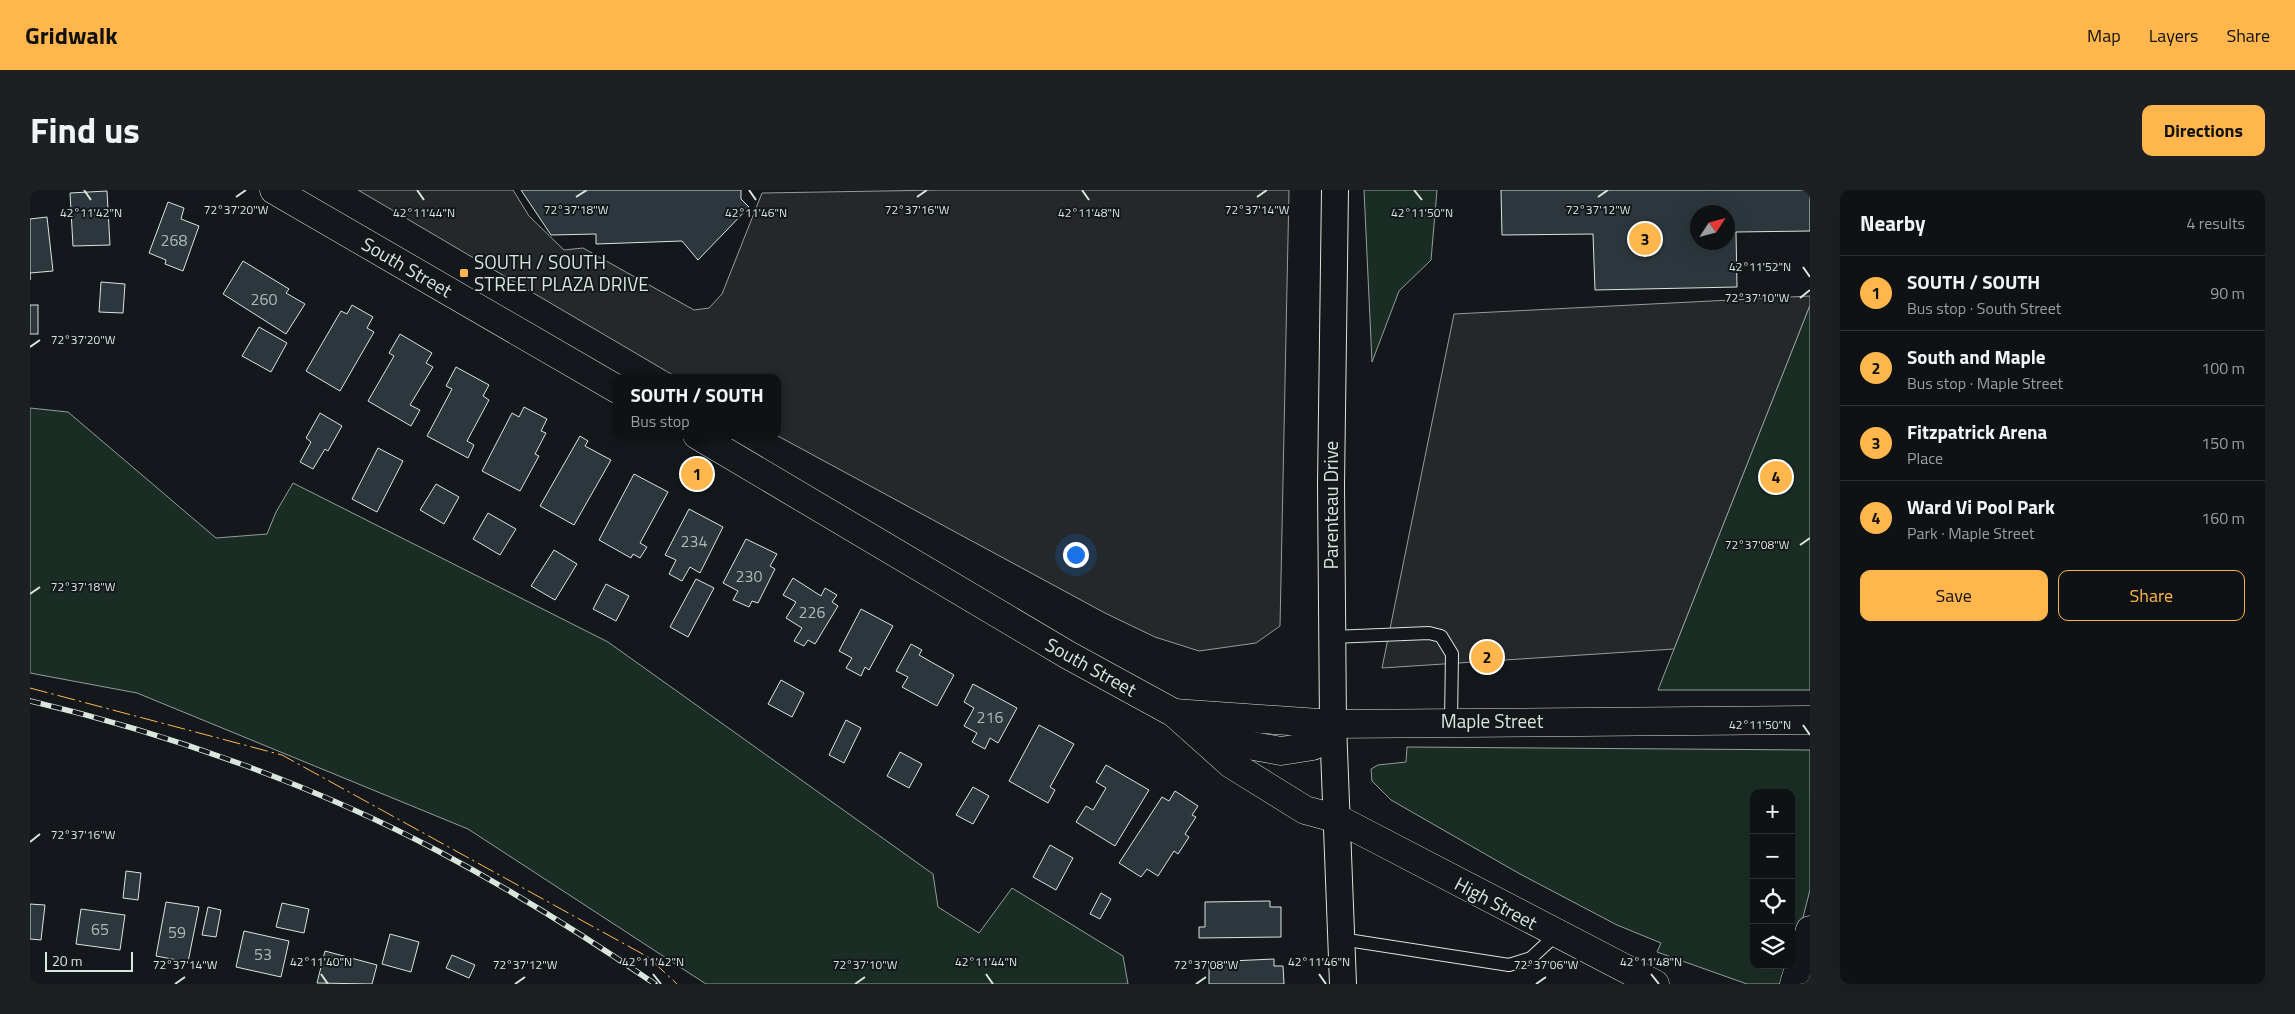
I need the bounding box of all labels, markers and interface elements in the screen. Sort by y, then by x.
text: Gridwalk [25,17,118,53]
text: Map [2087,22,2121,49]
text: Layers [2149,22,2198,49]
text: Share [2226,22,2270,49]
text: Find us [30,103,140,157]
button: Directions [2142,105,2265,156]
text: 72°37'20"W [204,200,269,219]
text: 72°37'18"W [544,200,609,219]
text: 72°37'16"W [885,200,950,219]
text: 72°37'14"W [1225,200,1290,219]
text: 72°37'12"W [1566,200,1631,219]
text: 42°11'42"N [60,203,122,222]
text: 42°11'44"N [393,203,455,222]
text: 42°11'46"N [725,203,787,222]
text: 42°11'48"N [1058,203,1120,222]
text: 42°11'50"N [1391,203,1453,222]
north arrow [1690,205,1735,250]
text: Nearby [1860,207,1925,239]
text: 4 results [2186,211,2245,235]
pin: 3 [1629,220,1661,258]
house number: 268 [161,228,187,252]
street label: South Street [356,229,458,304]
place label: SOUTH / SOUTH STREET PLAZA DRIVE [474,247,649,298]
text: 42°11'52"N [1729,257,1791,276]
marker: SOUTH / SOUTH STREET PLAZA DRIVE [458,267,470,279]
text: SOUTH / SOUTH [1907,267,2040,296]
text: 1 [1872,281,1880,305]
text: 90 m [2210,281,2245,305]
house number: 260 [251,287,277,311]
text: 72°37'10"W [1725,288,1790,307]
text: Bus stop · South Street [1907,296,2061,320]
text: 72°37'20"W [51,330,116,349]
text: South and Maple [1907,342,2046,371]
text: 2 [1872,356,1880,380]
text: 100 m [2201,356,2245,380]
text: Bus stop · Maple Street [1907,371,2063,395]
popup [613,374,781,439]
text: SOUTH / SOUTH [630,380,764,409]
text: Bus stop [630,409,690,433]
text: Fitzpatrick Arena [1907,417,2047,446]
text: 3 [1872,431,1880,455]
text: 150 m [2201,431,2245,455]
street label: Parenteau Drive [1316,441,1345,569]
text: Place [1907,446,1943,470]
pin: 1 [681,455,713,493]
pin: 4 [1760,458,1792,496]
text: Ward Vi Pool Park [1907,492,2055,521]
text: 4 [1872,506,1880,530]
text: 160 m [2201,506,2245,530]
text: Park · Maple Street [1907,521,2035,545]
house number: 234 [681,529,707,553]
text: 72°37'08"W [1725,535,1790,554]
your location [1063,542,1089,568]
house number: 230 [736,564,762,588]
button: Save [1860,570,2048,621]
button: Share [2058,570,2245,621]
text: 72°37'18"W [51,577,116,596]
house number: 226 [799,600,825,624]
street label: South Street [1040,630,1142,704]
pin: 2 [1471,638,1503,676]
house number: 216 [977,705,1003,729]
street label: Maple Street [1441,706,1544,735]
text: 42°11'50"N [1729,715,1791,734]
map controls [1750,789,1795,969]
button: + [1750,789,1795,834]
text: 72°37'16"W [51,825,116,844]
button: − [1750,834,1795,879]
street label: High Street [1450,869,1543,937]
button: locate [1750,879,1795,924]
house number: 65 [91,917,109,941]
house number: 59 [168,920,186,944]
button: layers [1750,924,1795,969]
house number: 53 [254,942,272,966]
scale bar [45,949,132,972]
text: 20 m [52,950,82,971]
text: 42°11'40"N [290,952,352,971]
text: 42°11'42"N [622,952,684,971]
text: 42°11'44"N [955,952,1017,971]
text: 42°11'46"N [1288,952,1350,971]
text: 42°11'48"N [1620,952,1682,971]
text: 72°37'14"W [153,955,218,974]
text: 72°37'12"W [493,955,558,974]
text: 72°37'10"W [833,955,898,974]
text: 72°37'08"W [1174,955,1239,974]
text: 72°37'06"W [1514,955,1579,974]

